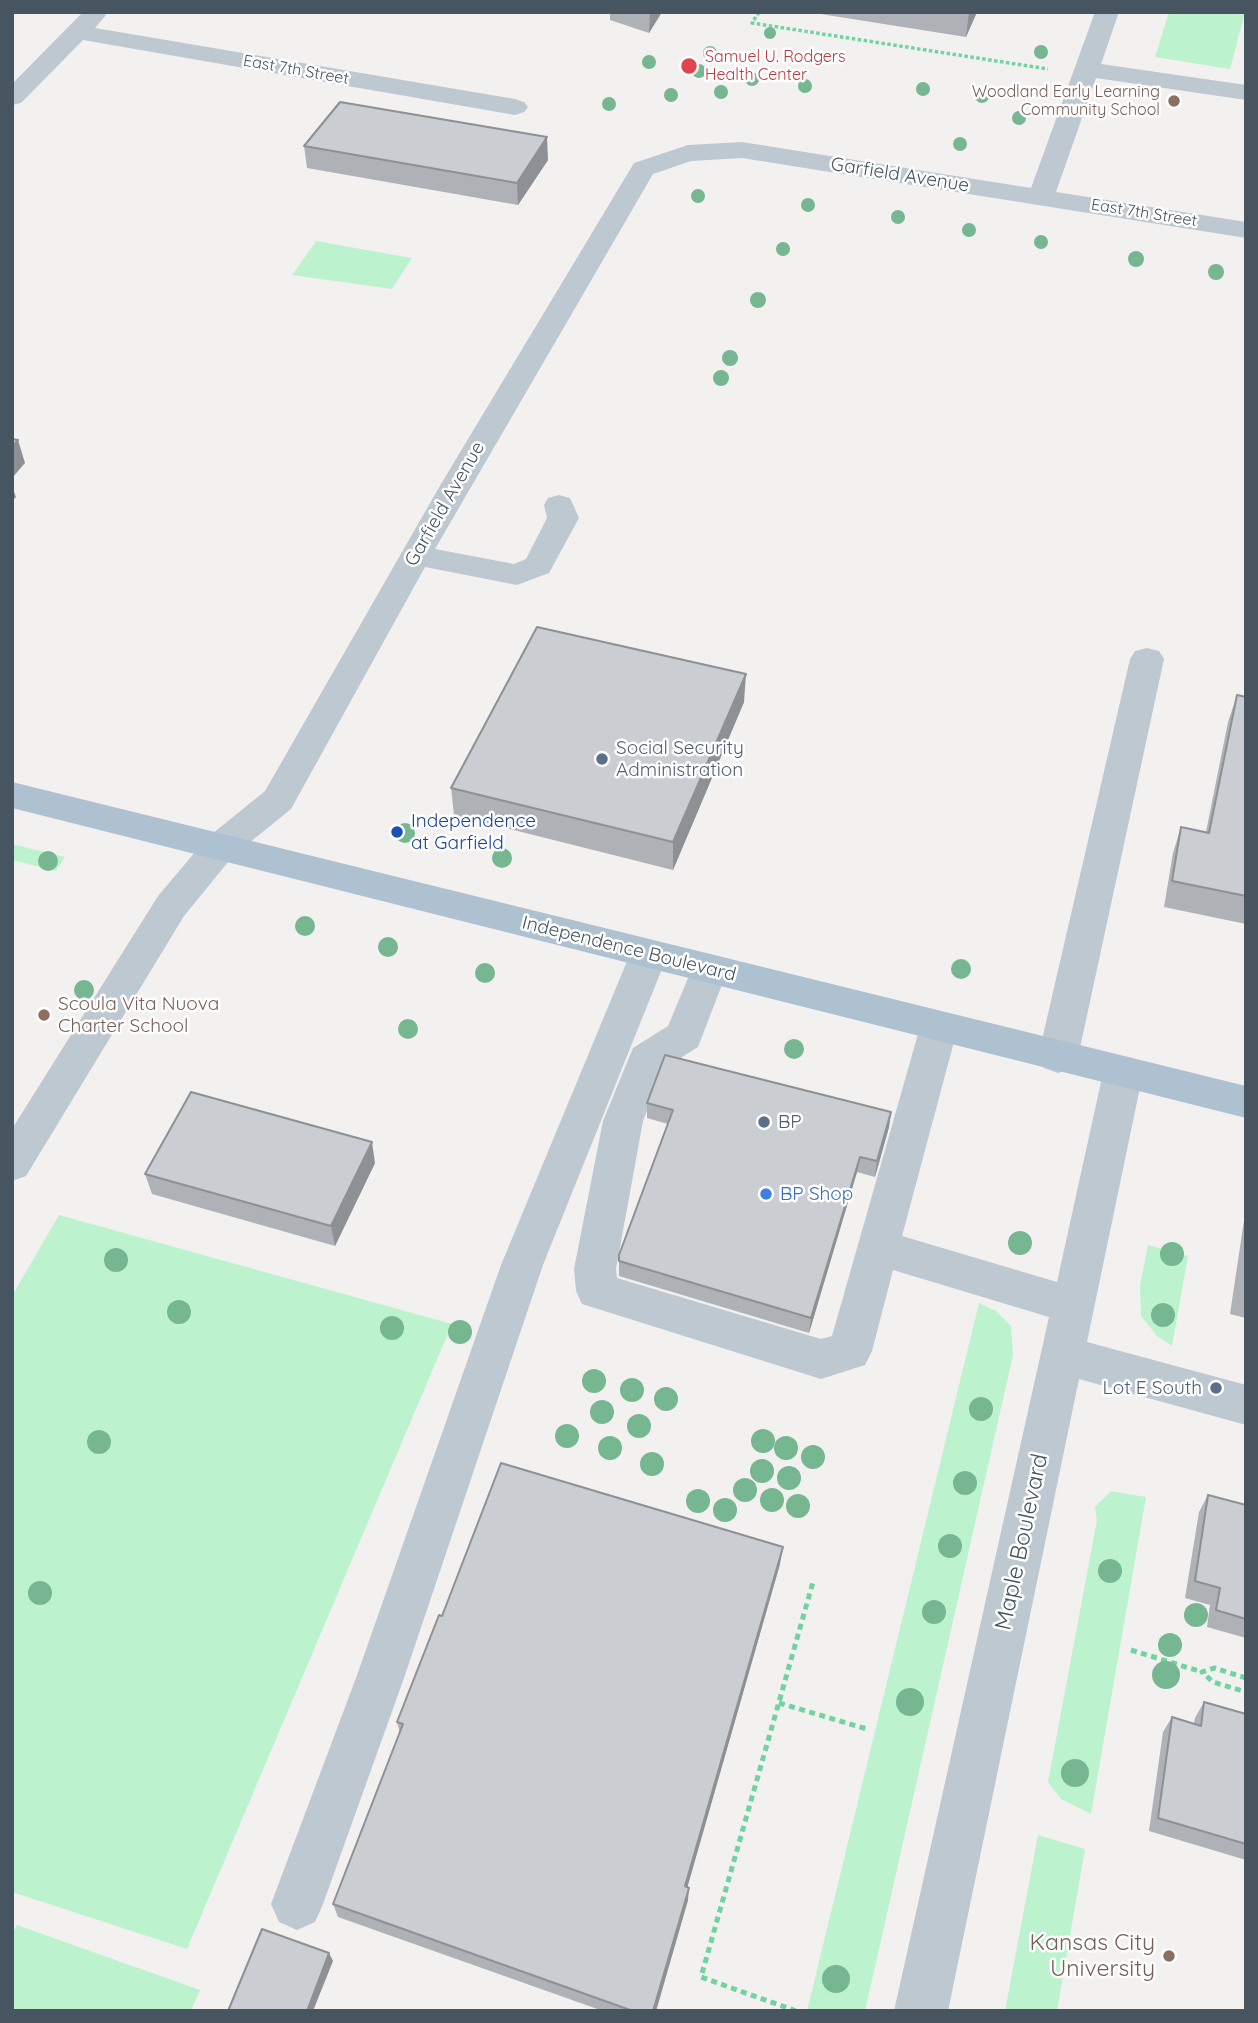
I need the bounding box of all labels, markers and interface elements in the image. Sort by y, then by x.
place label: Samuel U. Rodgers Health Center [705,47,846,85]
street label: East 7th Street [242,51,350,89]
marker: Samuel U. Rodgers Health Center [679,56,699,76]
place label: Woodland Early Learning Community School [972,82,1160,120]
marker: Woodland Early Learning Community School [1166,93,1182,109]
street label: Garfield Avenue [829,153,971,197]
street label: East 7th Street [1090,195,1198,231]
street label: Garfield Avenue [400,438,490,570]
place label: Social Security Administration [616,737,744,781]
marker: Social Security Administration [594,751,610,767]
place label: Independence at Garfield [411,810,536,854]
marker: Independence at Garfield [389,824,405,840]
street label: Independence Boulevard [520,911,738,987]
place label: Scoula Vita Nuova Charter School [58,993,219,1037]
marker: Scoula Vita Nuova Charter School [36,1007,52,1023]
place label: BP [778,1111,802,1133]
marker: BP [756,1114,772,1130]
place label: BP Shop [780,1183,853,1205]
marker: BP Shop [758,1186,774,1202]
place label: Lot E South [1103,1377,1202,1399]
marker: Lot E South [1208,1380,1224,1396]
street label: Maple Boulevard [990,1451,1054,1633]
place label: Kansas City University [1029,1929,1155,1983]
marker: Kansas City University [1161,1948,1177,1964]

